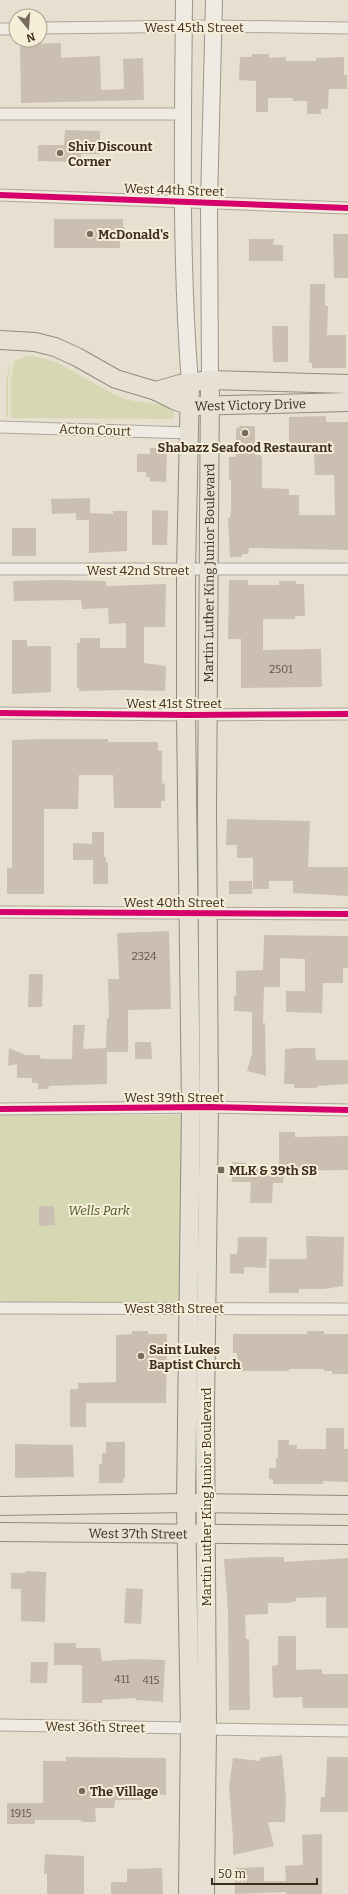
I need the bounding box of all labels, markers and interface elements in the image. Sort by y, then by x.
north arrow [8,8,48,48]
street label: West 45th Street [144,20,244,35]
text: N [24,30,37,45]
place label: Shiv Discount Corner [68,139,153,169]
marker: Shiv Discount Corner [55,148,65,158]
street label: West 44th Street [124,181,225,199]
place label: McDonald's [98,227,169,242]
marker: McDonald's [85,229,95,239]
street label: West Victory Drive [195,396,306,413]
street label: Acton Court [59,421,132,439]
marker: Shabazz Seafood Restaurant [240,428,250,438]
place label: Shabazz Seafood Restaurant [158,440,332,455]
street label: Martin Luther King Junior Boulevard [200,463,217,683]
street label: West 42nd Street [87,563,190,578]
house number: 2501 [269,663,293,676]
street label: West 41st Street [126,696,222,711]
street label: West 40th Street [124,895,225,910]
house number: 2324 [132,950,157,963]
street label: West 39th Street [124,1090,224,1105]
place label: MLK & 39th SB [229,1163,317,1178]
marker: MLK & 39th SB [216,1165,226,1175]
park label: Wells Park [68,1203,131,1218]
street label: West 38th Street [124,1301,224,1316]
place label: Saint Lukes Baptist Church [149,1342,242,1372]
marker: Saint Lukes Baptist Church [136,1351,146,1361]
street label: Martin Luther King Junior Boulevard [199,1387,214,1607]
street label: West 37th Street [88,1525,188,1541]
house number: 411 [114,1673,130,1686]
house number: 415 [143,1674,160,1687]
street label: West 36th Street [45,1719,145,1735]
place label: The Village [90,1784,158,1799]
marker: The Village [77,1786,87,1796]
house number: 1915 [10,1807,32,1820]
scale bar [212,1860,317,1886]
text: 50 m [218,1867,247,1881]

